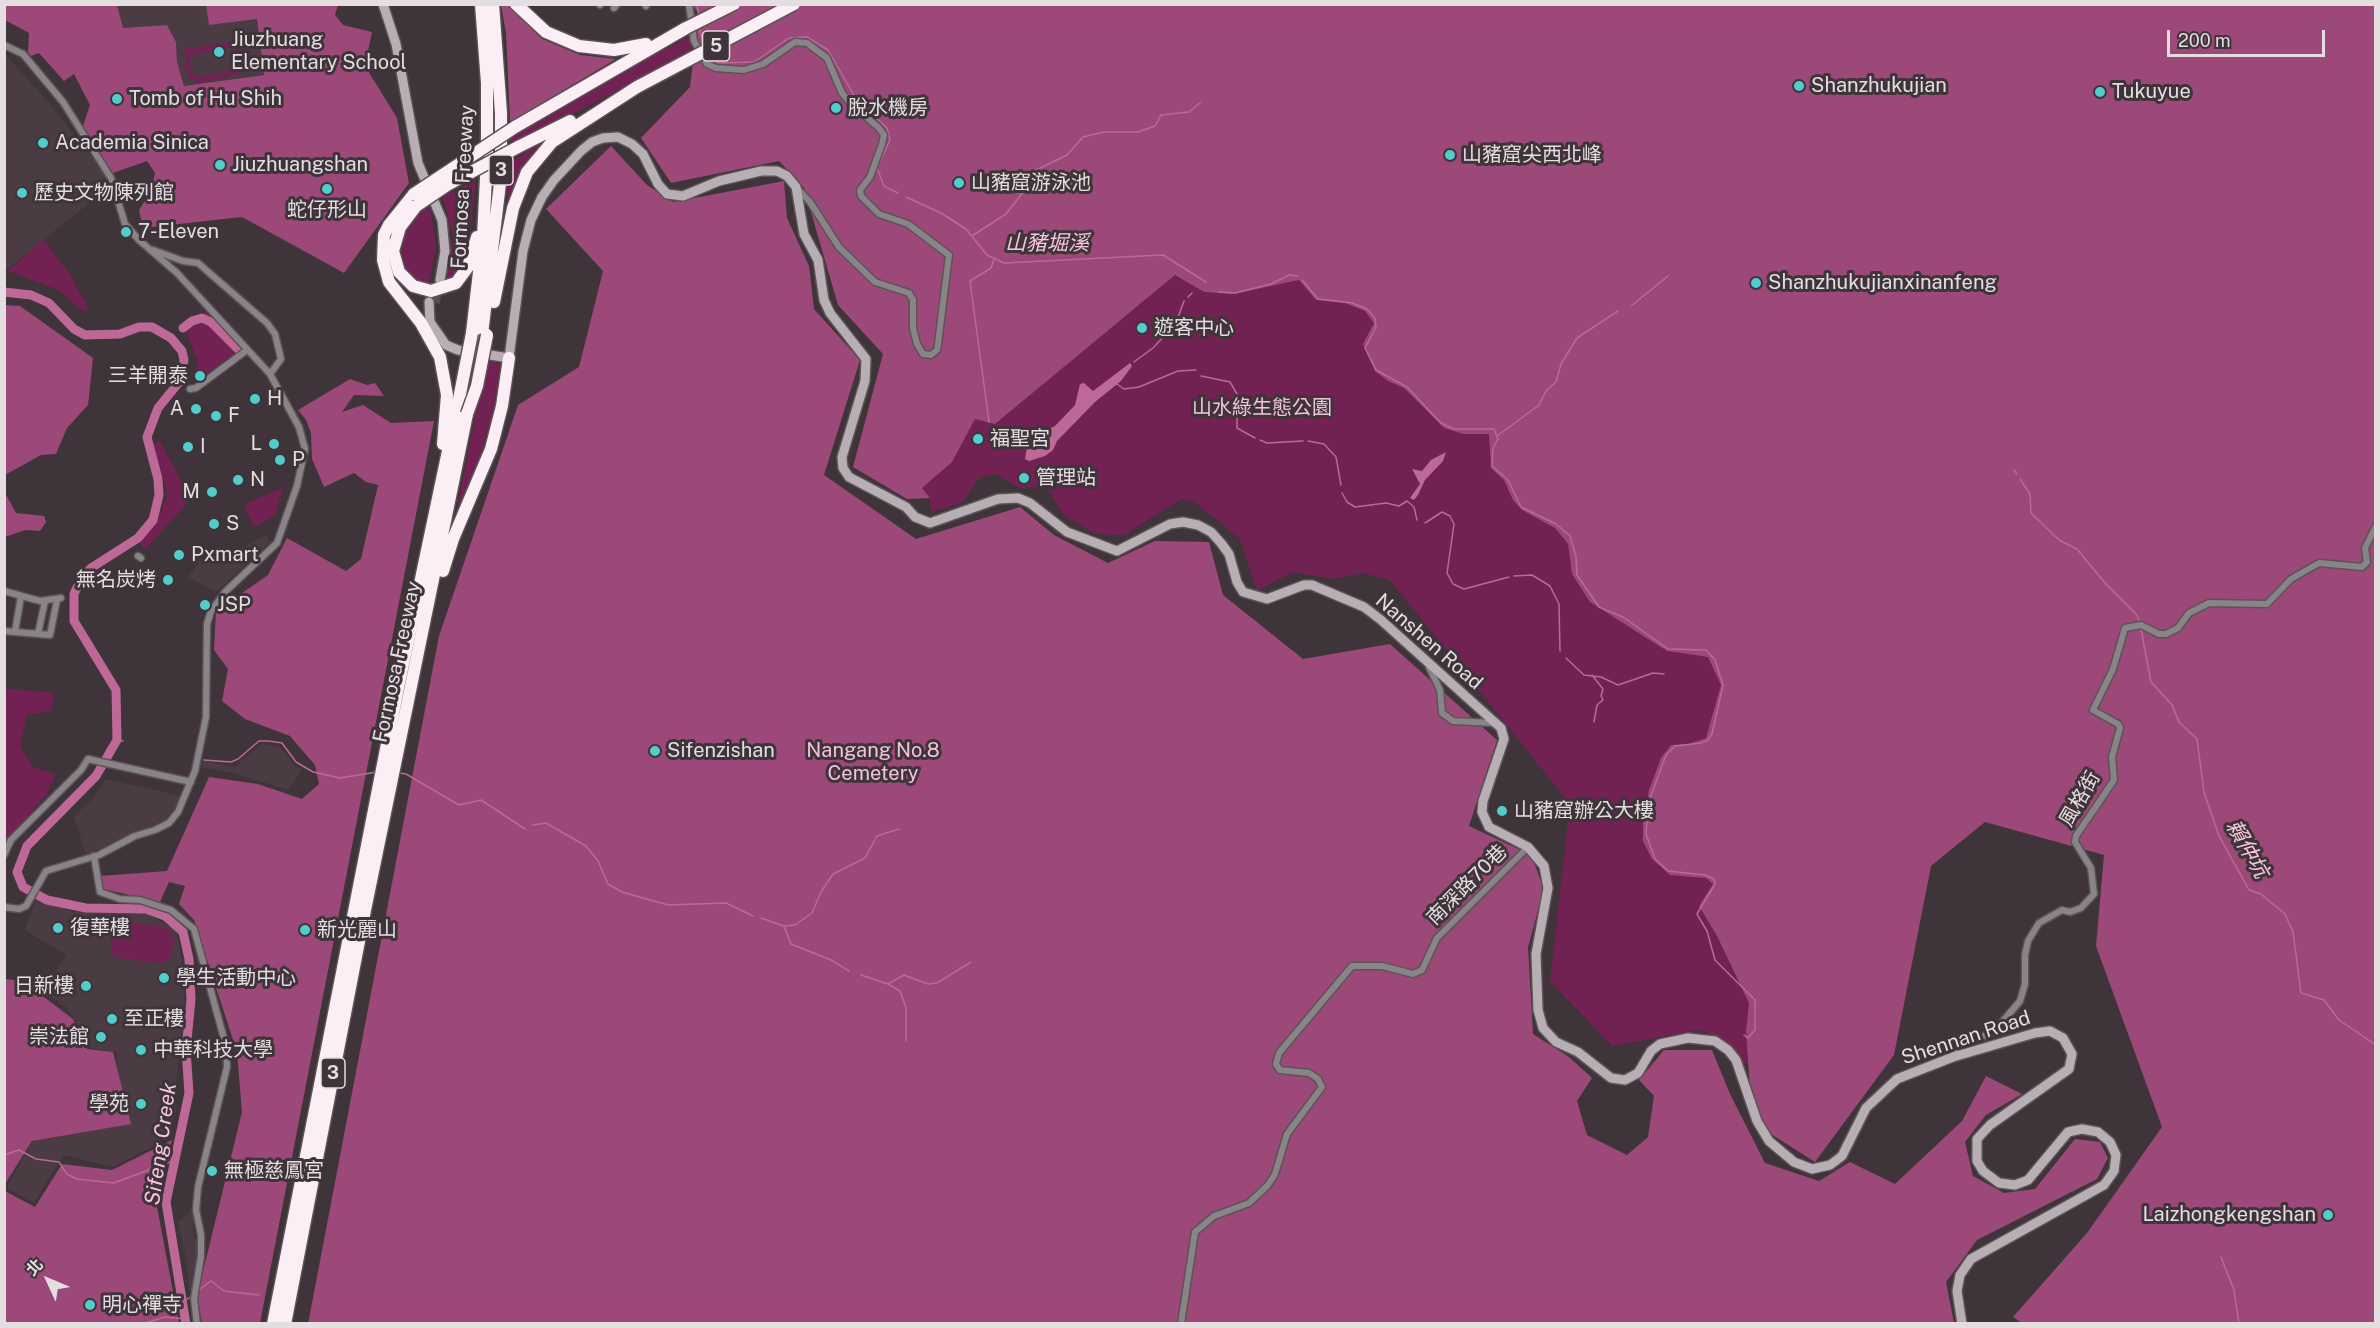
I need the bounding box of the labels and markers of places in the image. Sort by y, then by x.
place label: Jiuzhuang Elementary School [231,28,407,75]
marker: Jiuzhuang Elementary School [212,45,226,59]
place label: Shanzhukujian [1811,74,1947,98]
marker: Shanzhukujian [1792,79,1806,93]
place label: Tukuyue [2112,80,2191,104]
marker: Tukuyue [2093,85,2107,99]
place label: Tomb of Hu Shih [129,87,282,111]
marker: Tomb of Hu Shih [110,92,124,106]
place label: 脫水機房 [848,96,928,120]
marker: 脫水機房 [829,101,843,115]
place label: Academia Sinica [55,131,209,155]
marker: Academia Sinica [36,136,50,150]
place label: 山豬窟尖西北峰 [1462,143,1602,167]
marker: 山豬窟尖西北峰 [1443,148,1457,162]
place label: Jiuzhuangshan [232,153,368,177]
marker: Jiuzhuangshan [213,158,227,172]
place label: 山豬窟游泳池 [971,171,1091,195]
marker: 山豬窟游泳池 [952,176,966,190]
place label: 歷史文物陳列館 [34,181,174,205]
marker: 蛇仔形山 [320,182,334,196]
marker: 歷史文物陳列館 [15,186,29,200]
place label: 蛇仔形山 [287,198,367,222]
place label: 7-Eleven [138,220,219,244]
marker: 7-Eleven [119,225,133,239]
place label: Shanzhukujianxinanfeng [1768,271,1997,295]
marker: Shanzhukujianxinanfeng [1749,276,1763,290]
place label: 遊客中心 [1154,316,1234,340]
marker: 遊客中心 [1135,321,1149,335]
place label: 三羊開泰 [108,364,188,388]
marker: 三羊開泰 [193,369,207,383]
place label: H [267,387,282,411]
marker: H [248,392,262,406]
place label: A [170,397,184,421]
marker: A [189,402,203,416]
place label: F [228,404,240,428]
marker: F [209,409,223,423]
place label: 福聖宮 [990,427,1050,451]
place label: L [250,432,262,456]
marker: 福聖宮 [971,432,985,446]
place label: I [200,435,206,459]
marker: L [267,437,281,451]
marker: I [181,440,195,454]
place label: P [292,448,305,472]
marker: P [273,453,287,467]
place label: 管理站 [1036,466,1096,490]
place label: N [250,468,265,492]
marker: 管理站 [1017,471,1031,485]
marker: N [231,473,245,487]
place label: M [182,480,200,504]
marker: M [205,485,219,499]
place label: S [226,512,239,536]
marker: S [207,517,221,531]
place label: Pxmart [191,543,259,567]
marker: Pxmart [172,548,186,562]
place label: 無名炭烤 [76,568,156,592]
marker: 無名炭烤 [161,573,175,587]
place label: JSP [217,593,251,617]
marker: JSP [198,598,212,612]
place label: Sifenzishan [667,739,775,763]
marker: Sifenzishan [648,744,662,758]
place label: 山豬窟辦公大樓 [1514,799,1654,823]
marker: 山豬窟辦公大樓 [1495,804,1509,818]
place label: 復華樓 [70,916,130,940]
place label: 新光麗山 [317,918,397,942]
marker: 復華樓 [51,921,65,935]
marker: 新光麗山 [298,923,312,937]
place label: 學生活動中心 [176,966,296,990]
marker: 學生活動中心 [157,971,171,985]
place label: 日新樓 [14,974,74,998]
marker: 日新樓 [79,979,93,993]
place label: 至正樓 [124,1007,184,1031]
marker: 至正樓 [105,1012,119,1026]
place label: 崇法館 [29,1025,89,1049]
marker: 崇法館 [94,1030,108,1044]
place label: 中華科技大學 [153,1038,273,1062]
marker: 中華科技大學 [134,1043,148,1057]
place label: 學苑 [89,1092,129,1116]
marker: 學苑 [134,1097,148,1111]
place label: 無極慈鳳宮 [224,1159,324,1183]
marker: 無極慈鳳宮 [205,1164,219,1178]
place label: Laizhongkengshan [2142,1203,2316,1227]
marker: Laizhongkengshan [2321,1208,2335,1222]
place label: 明心禪寺 [102,1293,182,1317]
marker: 明心禪寺 [83,1298,97,1312]

